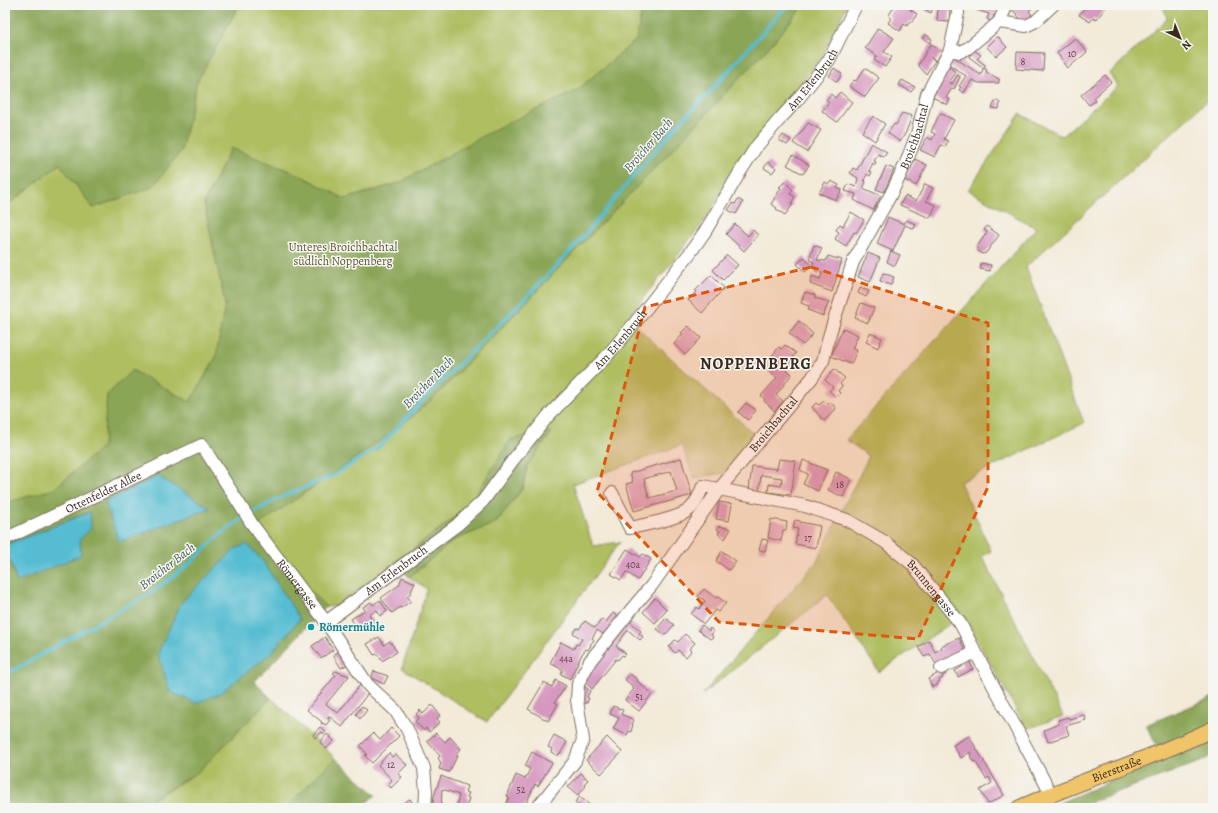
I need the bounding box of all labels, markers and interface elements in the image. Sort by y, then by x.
north arrow [1160,18,1200,58]
text: N [1178,37,1195,53]
street label: Am Erlenbruch [783,45,842,114]
house number: 10 [1068,47,1076,60]
house number: 8 [1021,55,1026,68]
street label: Broichbachtal [896,102,932,172]
water label: Broicher Bach [620,114,676,176]
park label: Unteres Broichbachtal südlich Noppenberg [289,239,398,269]
street label: Am Erlenbruch [590,306,651,373]
water label: Broicher Bach [399,352,457,412]
district label: NOPPENBERG [700,353,812,375]
street label: Broichbachtal [745,393,801,456]
street label: Ottenfelder Allee [63,467,144,517]
house number: 18 [836,478,844,491]
house number: 17 [804,531,813,544]
water label: Broicher Bach [135,539,199,593]
street label: Am Erlenbruch [361,541,431,599]
street label: Römergasse [273,555,322,613]
street label: Brunnengasse [904,555,960,620]
house number: 40a [626,558,641,571]
place label: Römermühle [319,619,385,635]
marker: Römermühle [306,622,316,632]
house number: 44a [559,652,573,665]
house number: 51 [635,690,643,703]
street label: Bierstraße [1090,752,1144,786]
house number: 12 [387,758,395,771]
house number: 52 [516,783,526,796]

